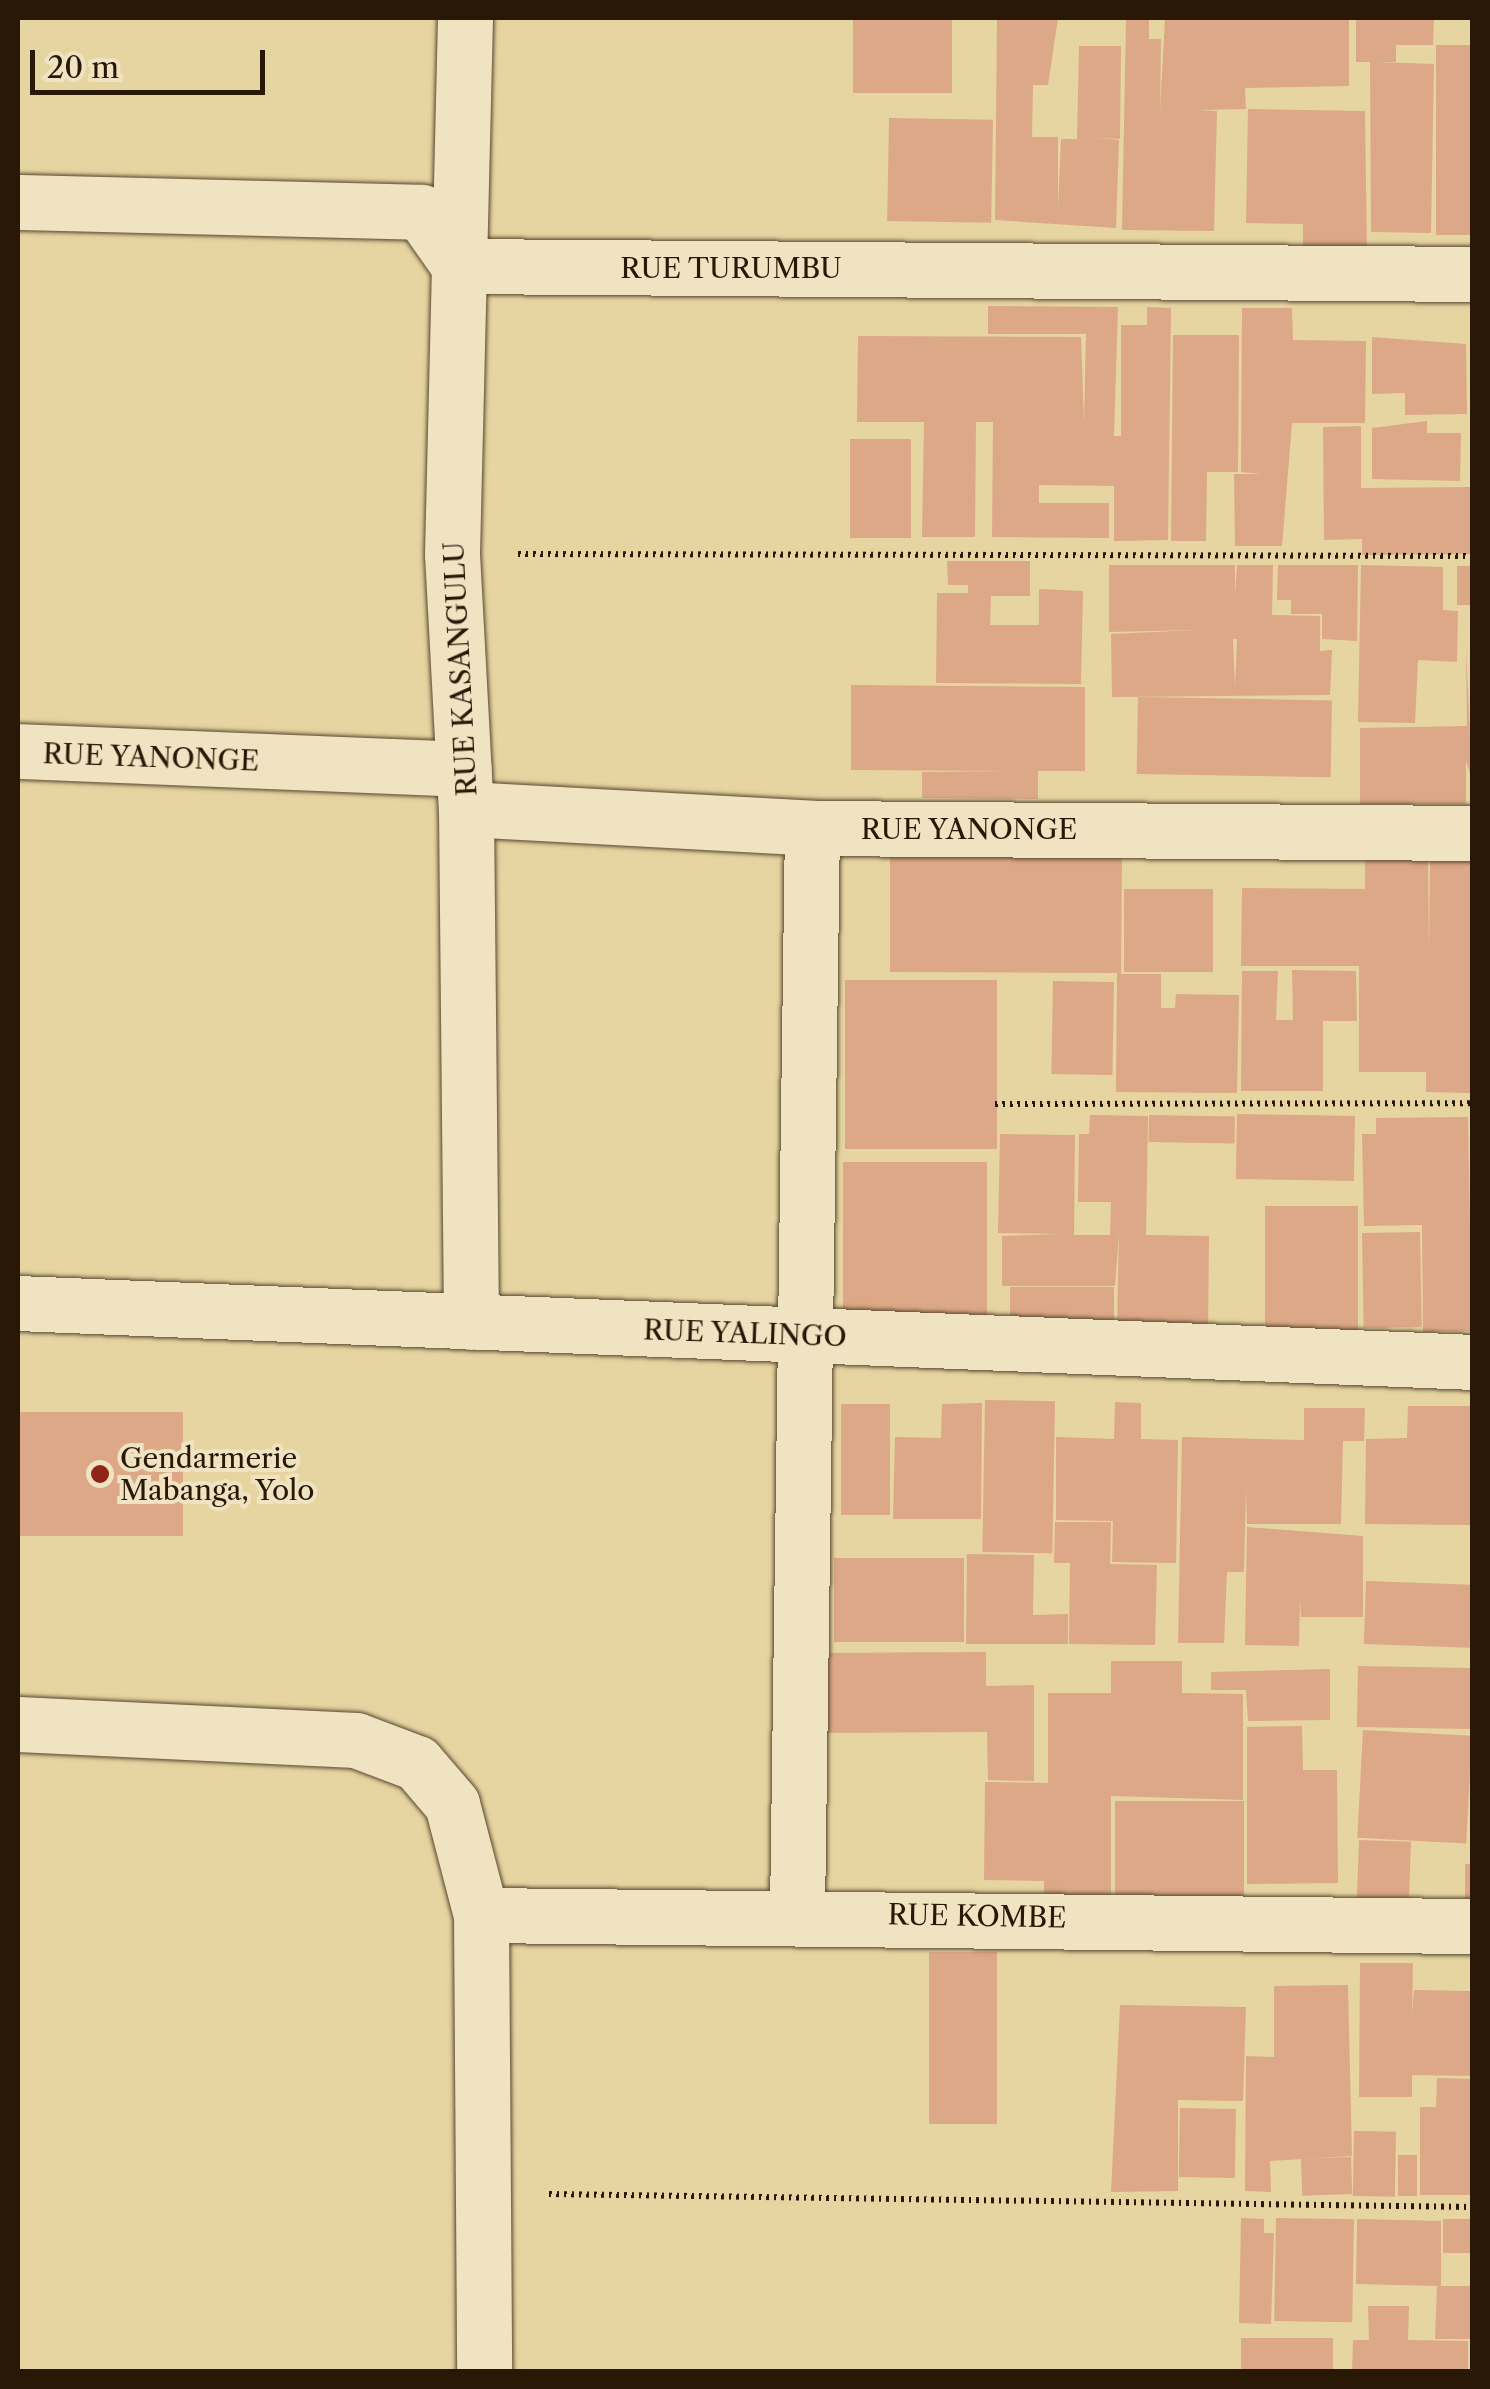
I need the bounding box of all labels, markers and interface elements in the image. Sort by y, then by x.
scale bar [35,30,270,92]
text: 20 m [47,49,119,86]
street label: RUE TURUMBU [620,251,842,285]
street label: RUE KASANGULU [437,541,483,797]
street label: RUE YANONGE [42,736,260,778]
street label: RUE YANONGE [860,812,1078,846]
street label: RUE YALINGO [642,1313,848,1353]
place label: Gendarmerie Mabanga, Yolo [120,1441,316,1507]
marker: Gendarmerie Mabanga, Yolo [89,1463,111,1485]
street label: RUE KOMBE [887,1898,1067,1934]

